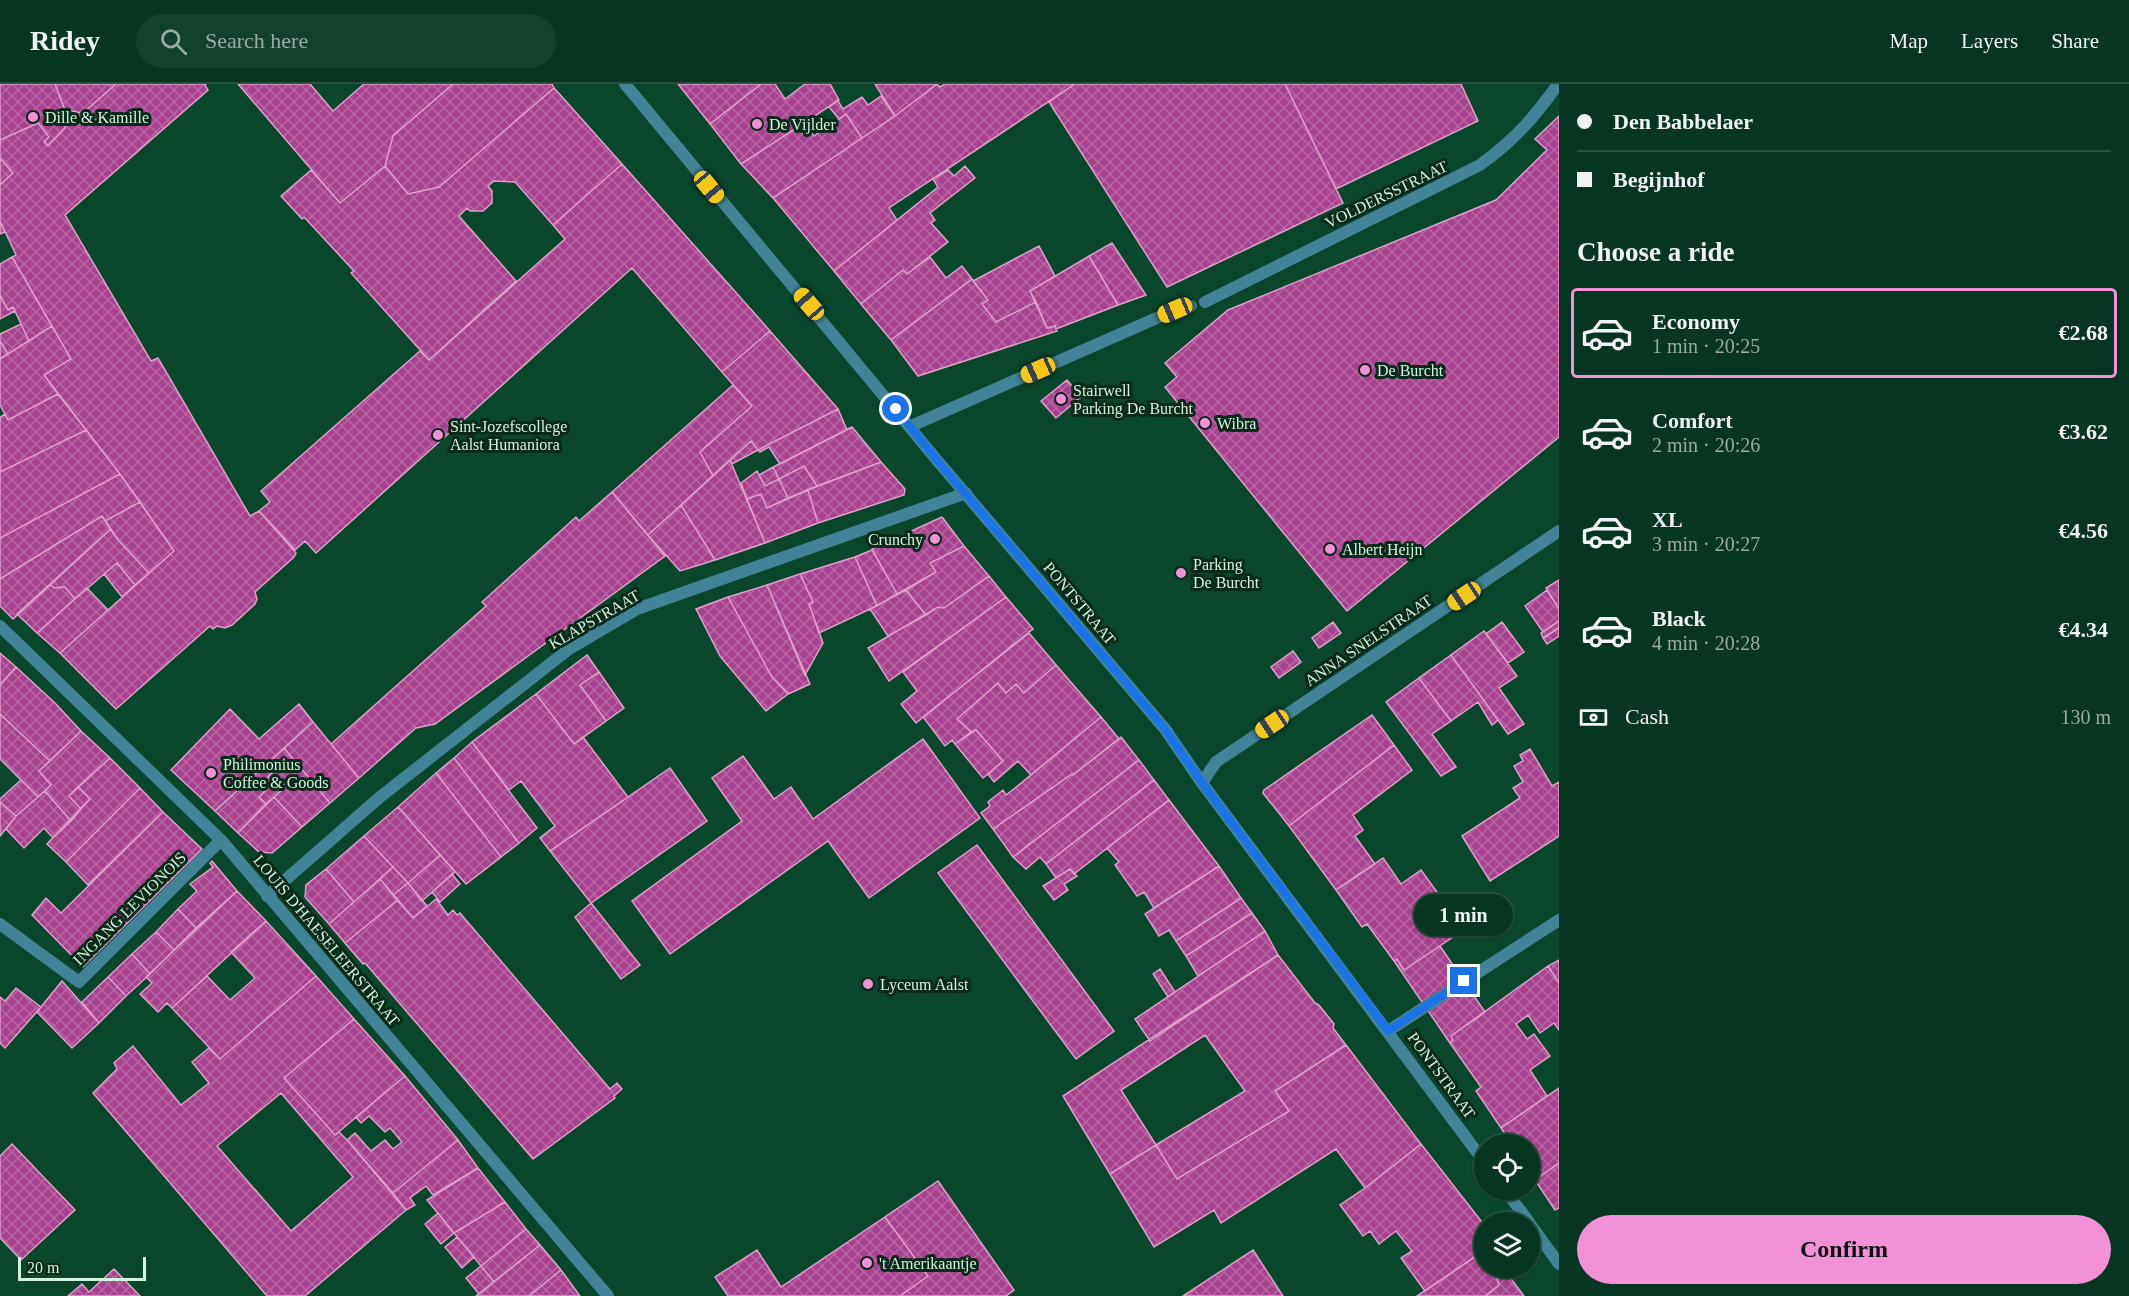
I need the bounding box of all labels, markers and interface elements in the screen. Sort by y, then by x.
search box [136,14,556,68]
text: Ridey [30,25,100,56]
icon: search [157,25,190,58]
text: Search here [205,28,308,53]
text: Map [1890,29,1928,53]
text: Layers [1961,29,2018,53]
text: Share [2051,29,2099,53]
place label: Dille & Kamille [45,109,149,126]
text: Den Babbelaer [1613,109,1753,134]
marker: Dille & Kamille [26,110,40,124]
place label: De Vijlder [769,116,836,134]
marker: De Vijlder [750,117,764,131]
street label: VOLDERSSTRAAT [1322,157,1450,232]
car [691,167,727,207]
text: Begijnhof [1613,167,1705,192]
text: Choose a ride [1577,237,1735,267]
car [790,285,828,323]
car [1155,295,1195,325]
icon: car [1580,306,1634,360]
text: Economy [1652,309,1740,334]
text: €2.68 [2059,320,2108,345]
text: 1 min · 20:25 [1652,335,1760,357]
car [1018,354,1058,386]
place label: De Burcht [1377,362,1444,379]
marker: De Burcht [1358,363,1372,377]
place label: Stairwell Parking De Burcht [1073,382,1194,418]
marker: Stairwell Parking De Burcht [1054,392,1068,406]
route start [882,395,909,422]
icon: car [1580,405,1634,459]
text: Comfort [1652,408,1733,433]
place label: Wibra [1217,415,1256,432]
marker: Wibra [1198,416,1212,430]
place label: Sint-Jozefscollege Aalst Humaniora [450,418,567,453]
text: €3.62 [2059,419,2108,444]
marker: Sint-Jozefscollege Aalst Humaniora [431,428,445,442]
text: 2 min · 20:26 [1652,434,1760,456]
icon: car [1580,504,1634,558]
text: XL [1652,507,1683,532]
text: €4.56 [2059,518,2108,543]
place label: Crunchy [868,531,923,549]
marker: Crunchy [928,532,942,546]
text: 3 min · 20:27 [1652,533,1760,555]
place label: Albert Heijn [1342,541,1422,559]
marker: Albert Heijn [1323,542,1337,556]
place label: Parking De Burcht [1193,556,1260,591]
street label: PONTSTRAAT [1040,559,1119,648]
marker: Parking De Burcht [1174,566,1188,580]
car [1444,578,1484,614]
street label: KLAPSTRAAT [546,586,643,652]
street label: ANNA SNELSTRAAT [1301,591,1435,689]
icon: car [1580,603,1634,657]
text: Black [1652,606,1706,631]
text: €4.34 [2059,617,2108,642]
text: 4 min · 20:28 [1652,632,1760,654]
icon: cash [1577,701,1610,734]
text: Cash [1625,704,1669,729]
car [1252,706,1292,742]
text: 130 m [2060,706,2111,728]
place label: Philimonius Coffee & Goods [223,756,328,791]
marker: Philimonius Coffee & Goods [204,766,218,780]
street label: INGANG LEVIONOIS [69,848,189,968]
street label: LOUIS D'HAESELEERSTRAAT [250,852,403,1029]
callout: 1 min [1414,894,1514,936]
text: 1 min [1439,904,1488,926]
route end [1450,967,1477,994]
place label: Lyceum Aalst [880,976,969,994]
marker: Lyceum Aalst [861,977,875,991]
street label: PONTSTRAAT [1405,1029,1479,1122]
map controls [1474,1134,1540,1278]
button: locate [1474,1134,1540,1200]
button: layers [1474,1212,1540,1278]
button: Confirm [1577,1215,2111,1284]
scale bar [18,1254,146,1282]
place label: 't Amerikaantje [879,1255,977,1273]
marker: 't Amerikaantje [860,1256,874,1270]
text: 20 m [27,1259,59,1276]

